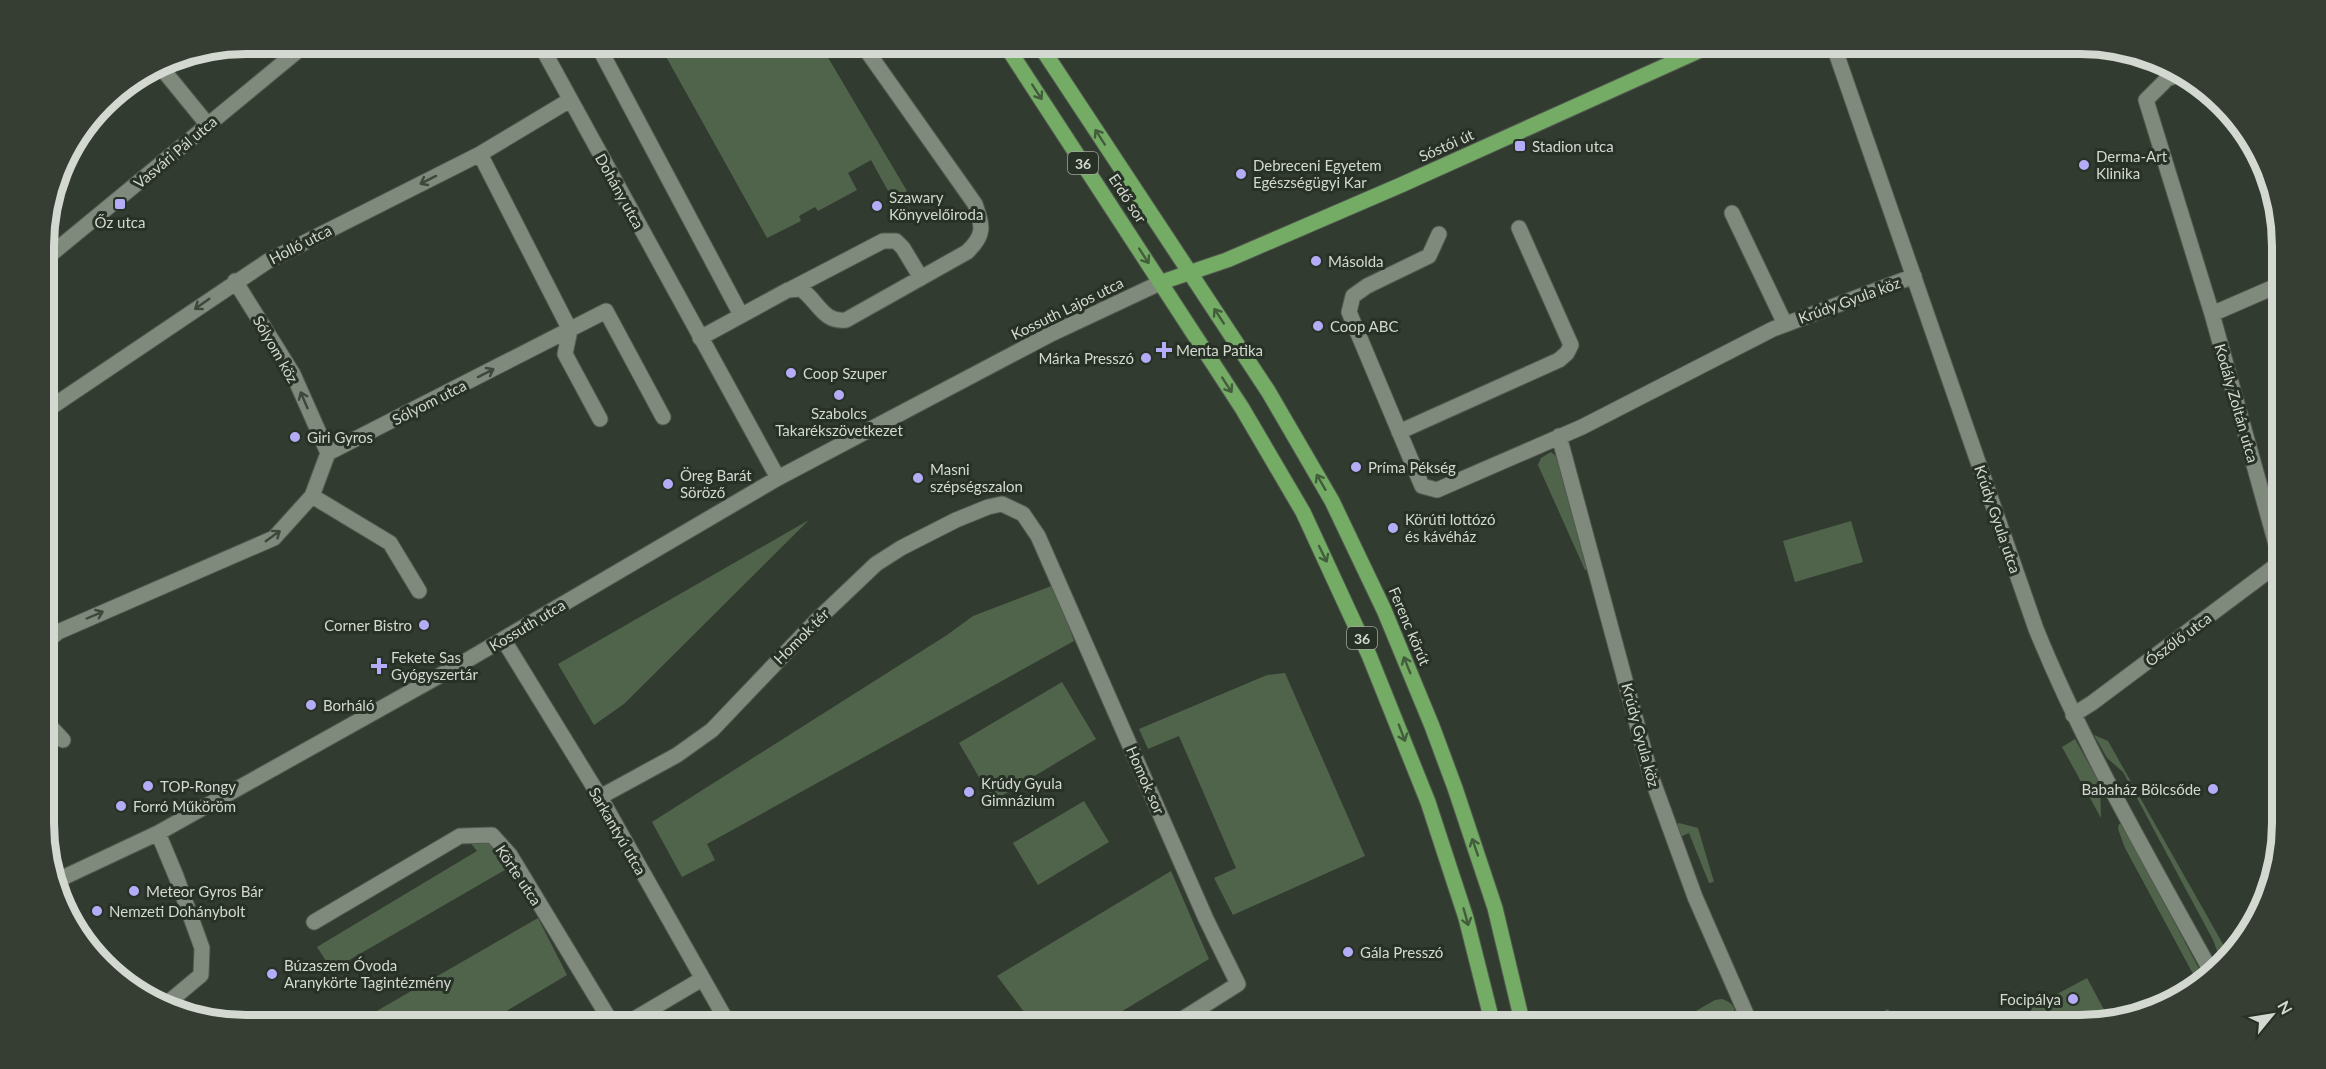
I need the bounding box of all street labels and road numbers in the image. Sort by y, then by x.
street label: Vasvári Pál utca [130,112,220,192]
street label: Sóstói út [1416,125,1477,165]
street label: Dohány utca [592,150,648,232]
road number: 36 [1068,152,1098,174]
street label: Erdő sor [1106,170,1151,226]
street label: Holló utca [266,221,334,267]
street label: Kossuth Lajos utca [1008,273,1126,343]
street label: Krúdy Gyula köz [1796,273,1903,327]
street label: Sólyom köz [250,312,303,386]
street label: Kodály Zoltán utca [2211,342,2263,464]
street label: Sólyom utca [389,376,469,428]
street label: Krúdy Gyula utca [1971,463,2025,575]
street label: Ferenc körút [1385,584,1435,668]
street label: Kossuth utca [486,595,568,655]
street label: Homok tér [770,604,833,667]
street label: Ószőlő utca [2142,608,2214,670]
road number: 36 [1347,627,1377,649]
street label: Krúdy Gyula köz [1618,681,1664,789]
street label: Homok sor [1123,743,1169,817]
street label: Sarkantyú utca [586,784,650,878]
street label: Körte utca [492,841,546,909]

